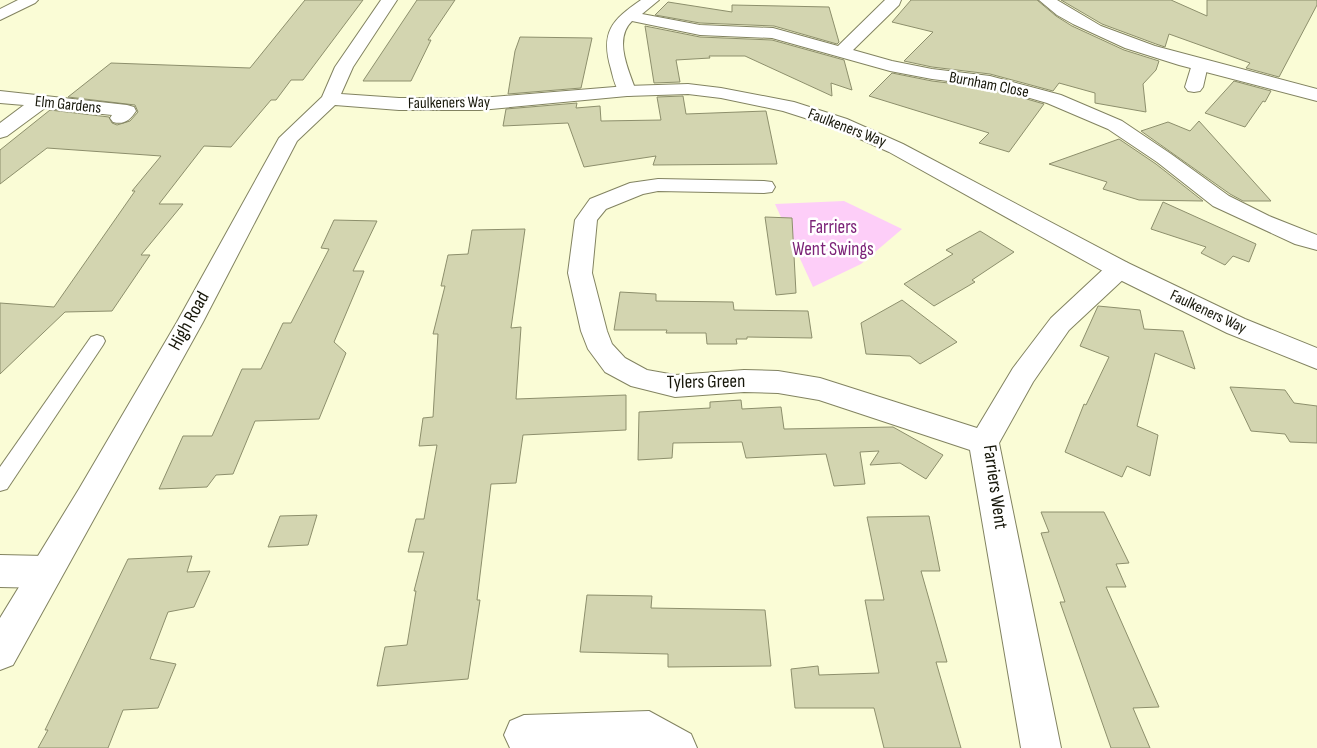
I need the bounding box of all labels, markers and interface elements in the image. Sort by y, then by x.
street label: Burnham Close [948,68,1030,102]
street label: Elm Gardens [34,92,102,118]
street label: Faulkeners Way [408,93,490,113]
street label: Faulkeners Way [805,104,889,152]
park label: Farriers Went Swings [792,216,874,261]
street label: Faulkeners Way [1167,286,1249,338]
street label: High Road [164,288,214,354]
street label: Tylers Green [667,370,745,394]
street label: Farriers Went [978,443,1012,531]

